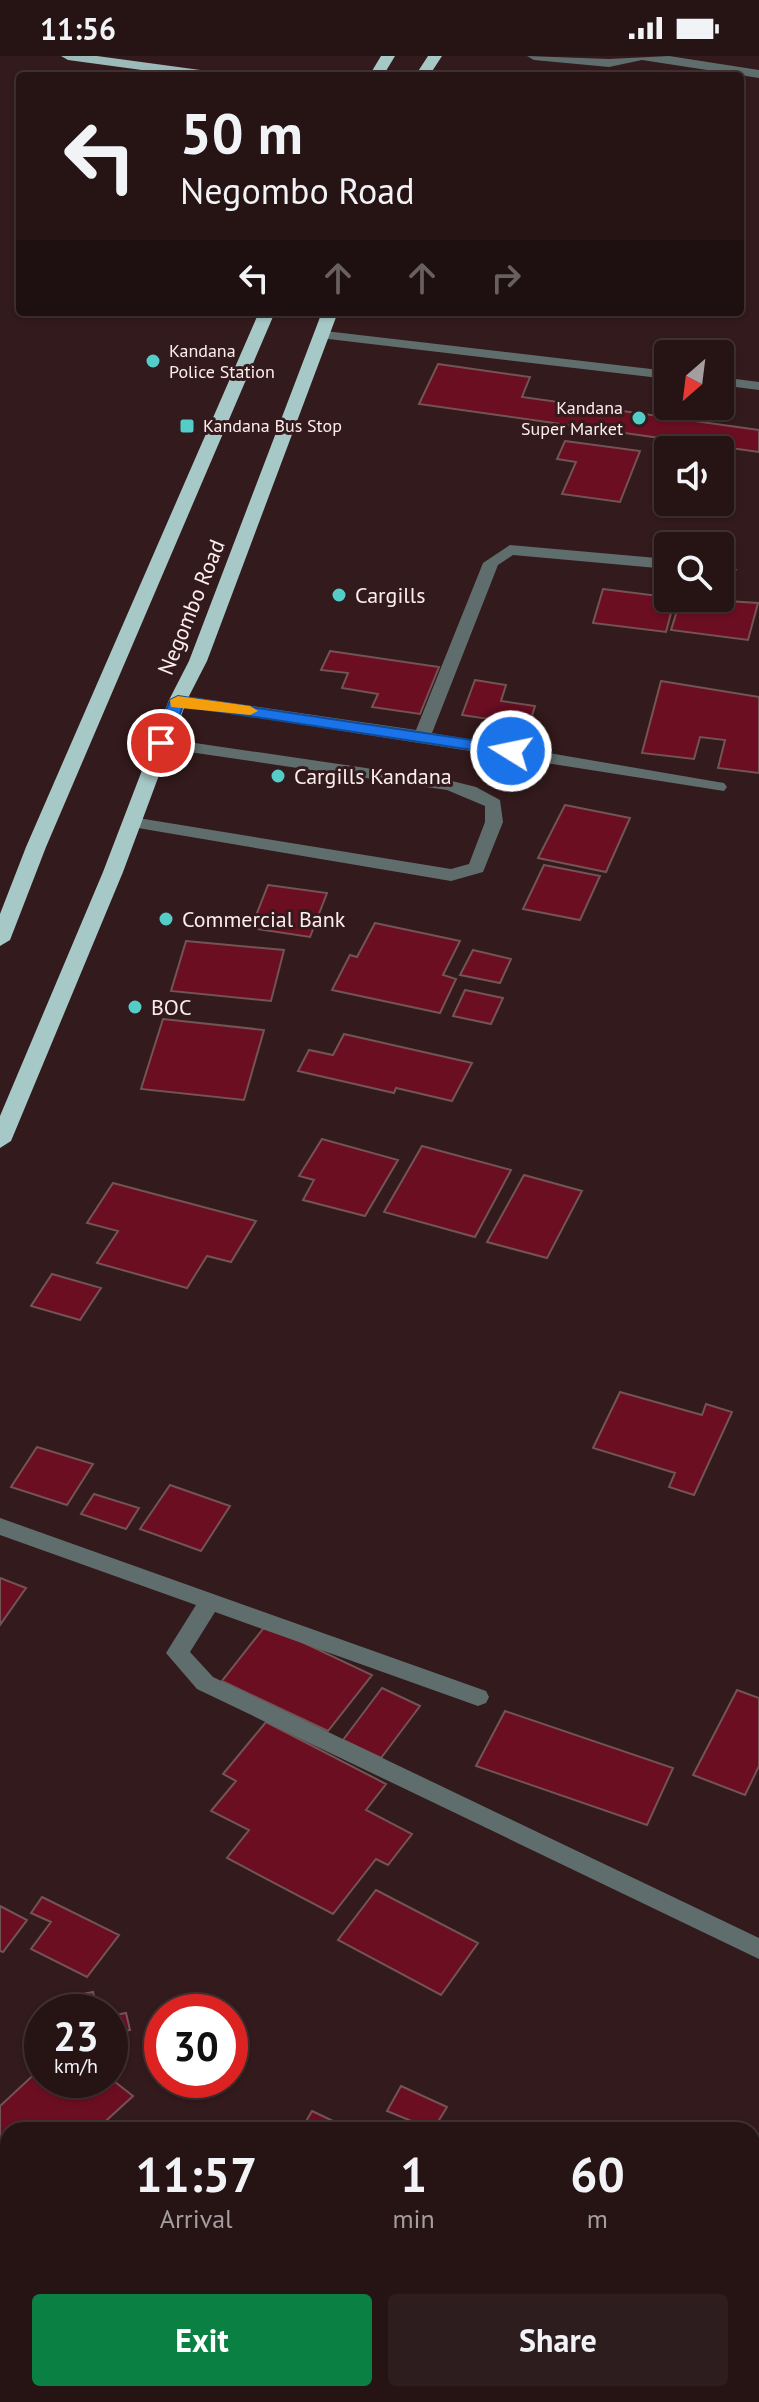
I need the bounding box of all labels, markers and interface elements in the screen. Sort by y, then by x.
text: 11:56 [40,9,116,48]
text: 50 m [180,97,303,169]
icon: left [48,104,152,208]
text: Negombo Road [180,167,415,214]
icon: left [232,256,276,300]
icon: ahead [316,256,360,300]
icon: ahead [400,256,444,300]
icon: right [484,256,528,300]
place label: Kandana Police Station [169,339,275,383]
north arrow [654,340,734,420]
map controls [654,340,734,612]
marker: Kandana Police Station [144,352,162,370]
place label: Kandana Super Market [521,396,623,440]
marker: Kandana Super Market [630,409,648,427]
place label: Kandana Bus Stop [203,414,342,437]
marker: Kandana Bus Stop [178,417,196,435]
button: sound [654,436,734,516]
button: search [654,532,734,612]
street label: Negombo Road [151,535,231,679]
place label: Cargills [355,581,425,609]
marker: Cargills [330,586,348,604]
pin [127,709,195,777]
position arrow [469,709,553,793]
icon: arrive [139,721,183,765]
place label: Cargills Kandana [294,762,452,790]
marker: Cargills Kandana [269,767,287,785]
place label: Commercial Bank [182,905,346,933]
marker: Commercial Bank [157,910,175,928]
place label: BOC [151,993,191,1021]
marker: BOC [126,998,144,1016]
speed limit sign: 30 [144,1994,248,2098]
text: 23 [53,2010,99,2062]
text: km/h [54,2053,98,2079]
text: 11:57 [135,2143,257,2205]
text: 1 [400,2143,427,2205]
text: 60 [570,2143,625,2205]
text: Arrival [160,2202,233,2235]
text: min [393,2202,435,2235]
text: m [587,2202,608,2235]
button: Exit [32,2294,372,2386]
button: Share [388,2294,728,2386]

